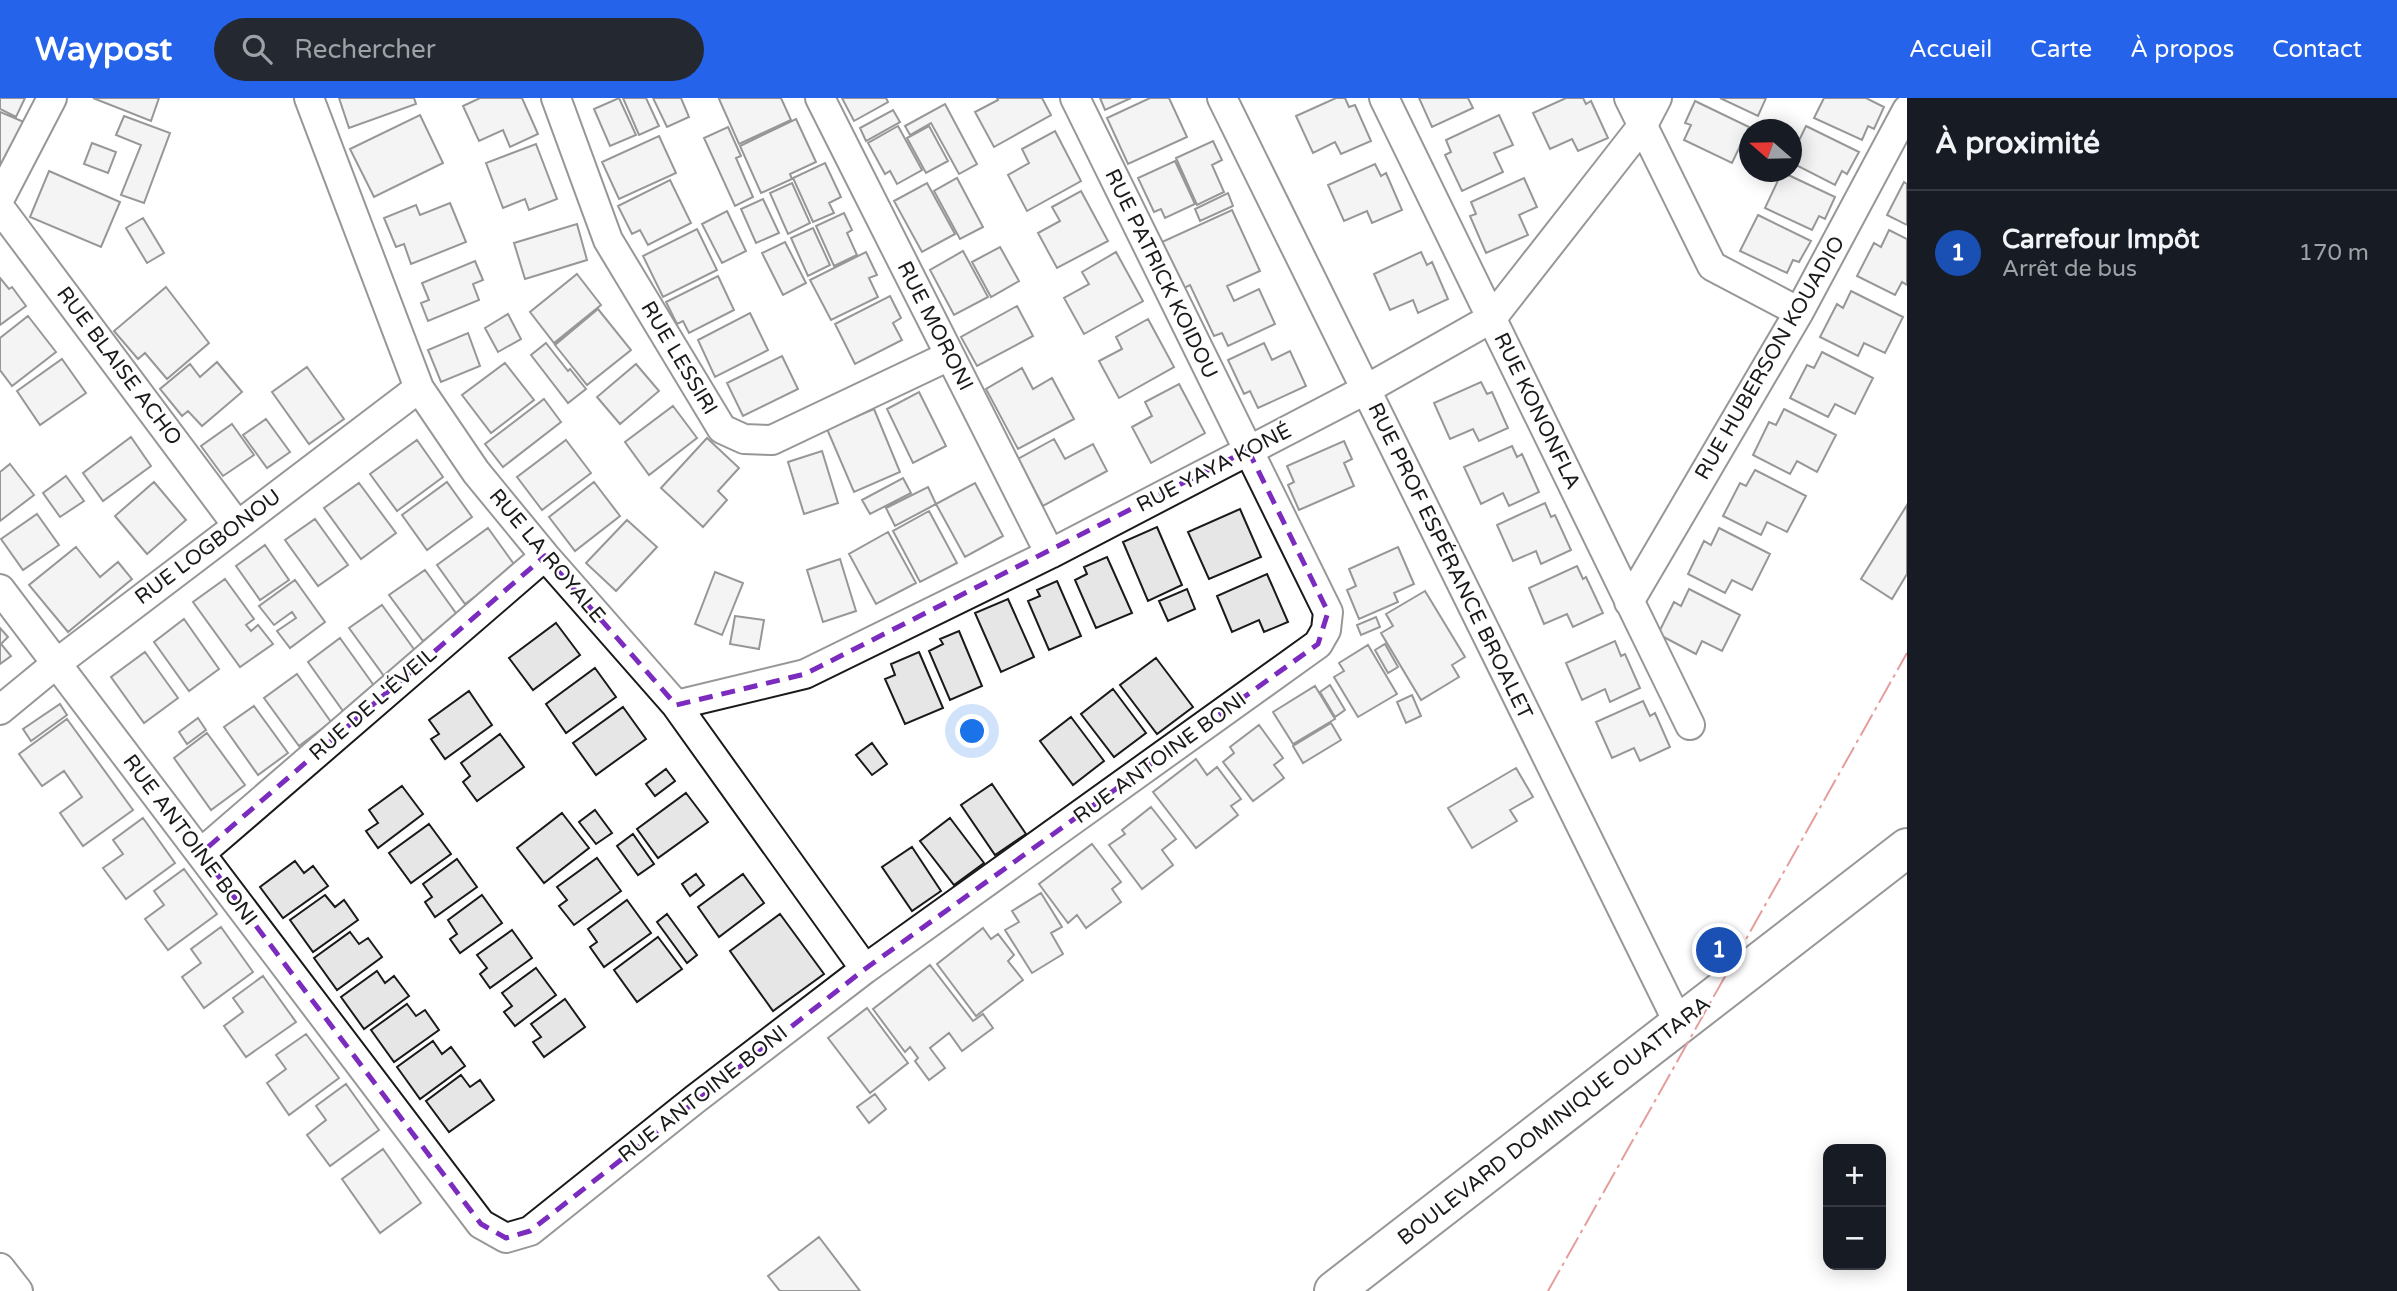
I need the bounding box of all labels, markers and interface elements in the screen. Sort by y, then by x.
search box [214,18,704,81]
text: Waypost [35,30,172,69]
icon: search [238,30,276,68]
text: Rechercher [294,34,436,65]
text: Accueil [1909,35,1992,64]
text: Carte [2030,35,2092,64]
text: À propos [2130,35,2234,64]
text: Contact [2272,35,2362,64]
north arrow [1739,119,1802,182]
text: À proximité [1935,125,2100,162]
street label: RUE PATRICK KOIDOU [1099,165,1223,383]
text: Carrefour Impôt [2002,224,2200,255]
street label: RUE HUBERSON KOUADIO [1690,232,1850,484]
text: 1 [1951,239,1965,267]
text: 170 m [2299,239,2369,267]
text: Arrêt de bus [2002,255,2137,283]
street label: RUE MORONI [892,257,978,395]
street label: RUE BLAISE ACHO [51,282,187,450]
street label: RUE LESSIRI [635,297,723,419]
street label: RUE KONONFLA [1488,329,1586,493]
street label: RUE PROF ESPÉRANCE BROALET [1362,399,1538,724]
street label: RUE YAYA KONÉ [1132,418,1296,518]
street label: RUE LOGBONOU [130,484,286,610]
street label: RUE LA ROYALE [484,484,610,628]
street label: RUE DE L'ÉVEIL [304,642,442,766]
street label: RUE ANTOINE BONI [1069,687,1251,829]
your location [955,714,989,748]
street label: RUE ANTOINE BONI [117,750,263,930]
pin: 1 [1696,924,1742,976]
street label: BOULEVARD DOMINIQUE OUATTARA [1393,991,1715,1251]
street label: RUE ANTOINE BONI [613,1020,793,1168]
map controls [1823,1144,1886,1270]
button: + [1823,1144,1886,1207]
button: − [1823,1207,1886,1270]

